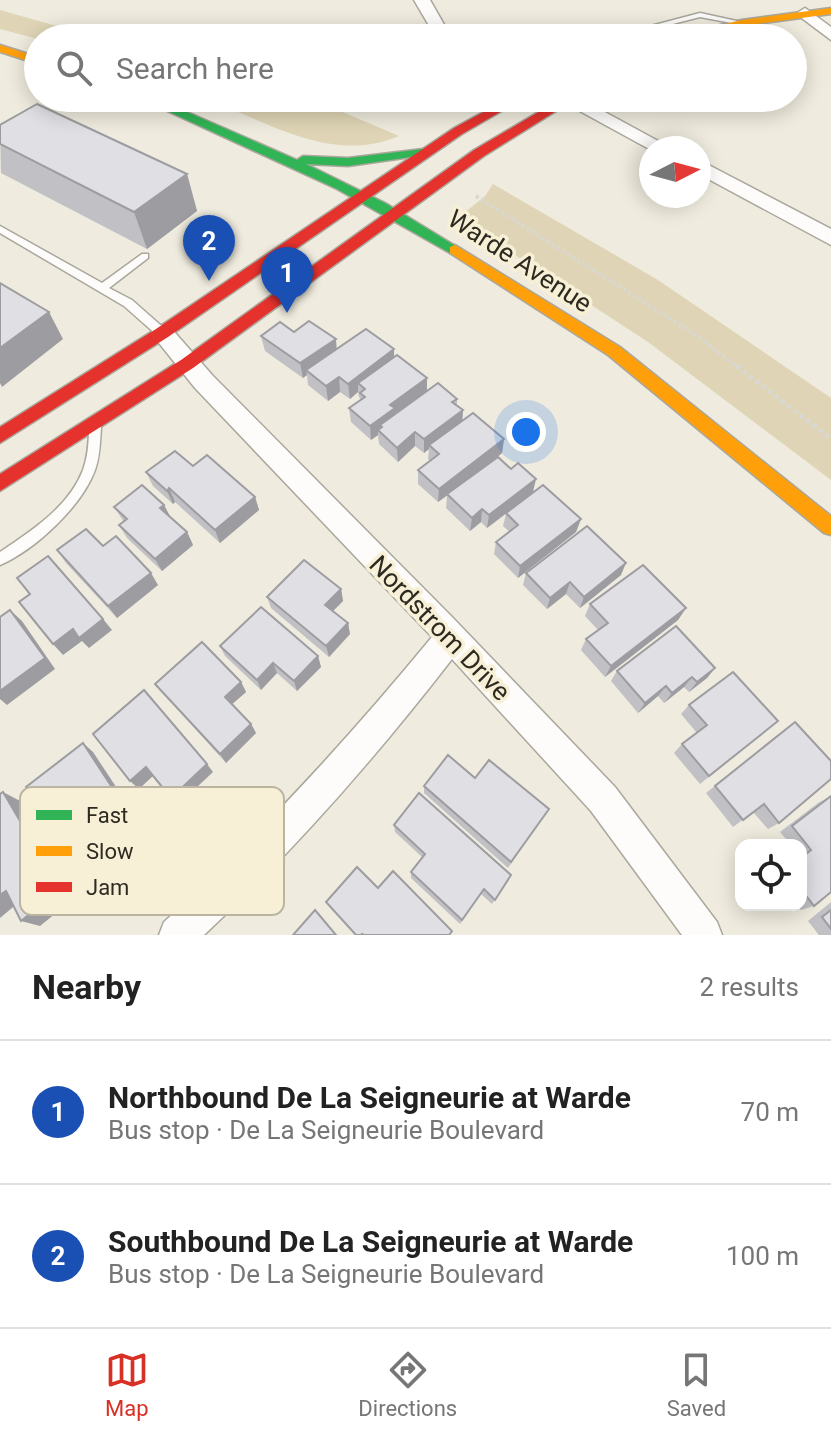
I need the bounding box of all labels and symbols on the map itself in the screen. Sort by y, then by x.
north arrow [639,136,711,208]
street label: Warde Avenue [443,203,597,319]
pin: 2 [183,215,235,281]
pin: 1 [261,247,313,313]
your location [506,412,546,452]
street label: Nordstrom Drive [363,549,517,707]
legend [20,787,284,915]
text: Fast [86,803,128,828]
text: Slow [86,839,134,864]
text: Jam [86,875,129,900]

